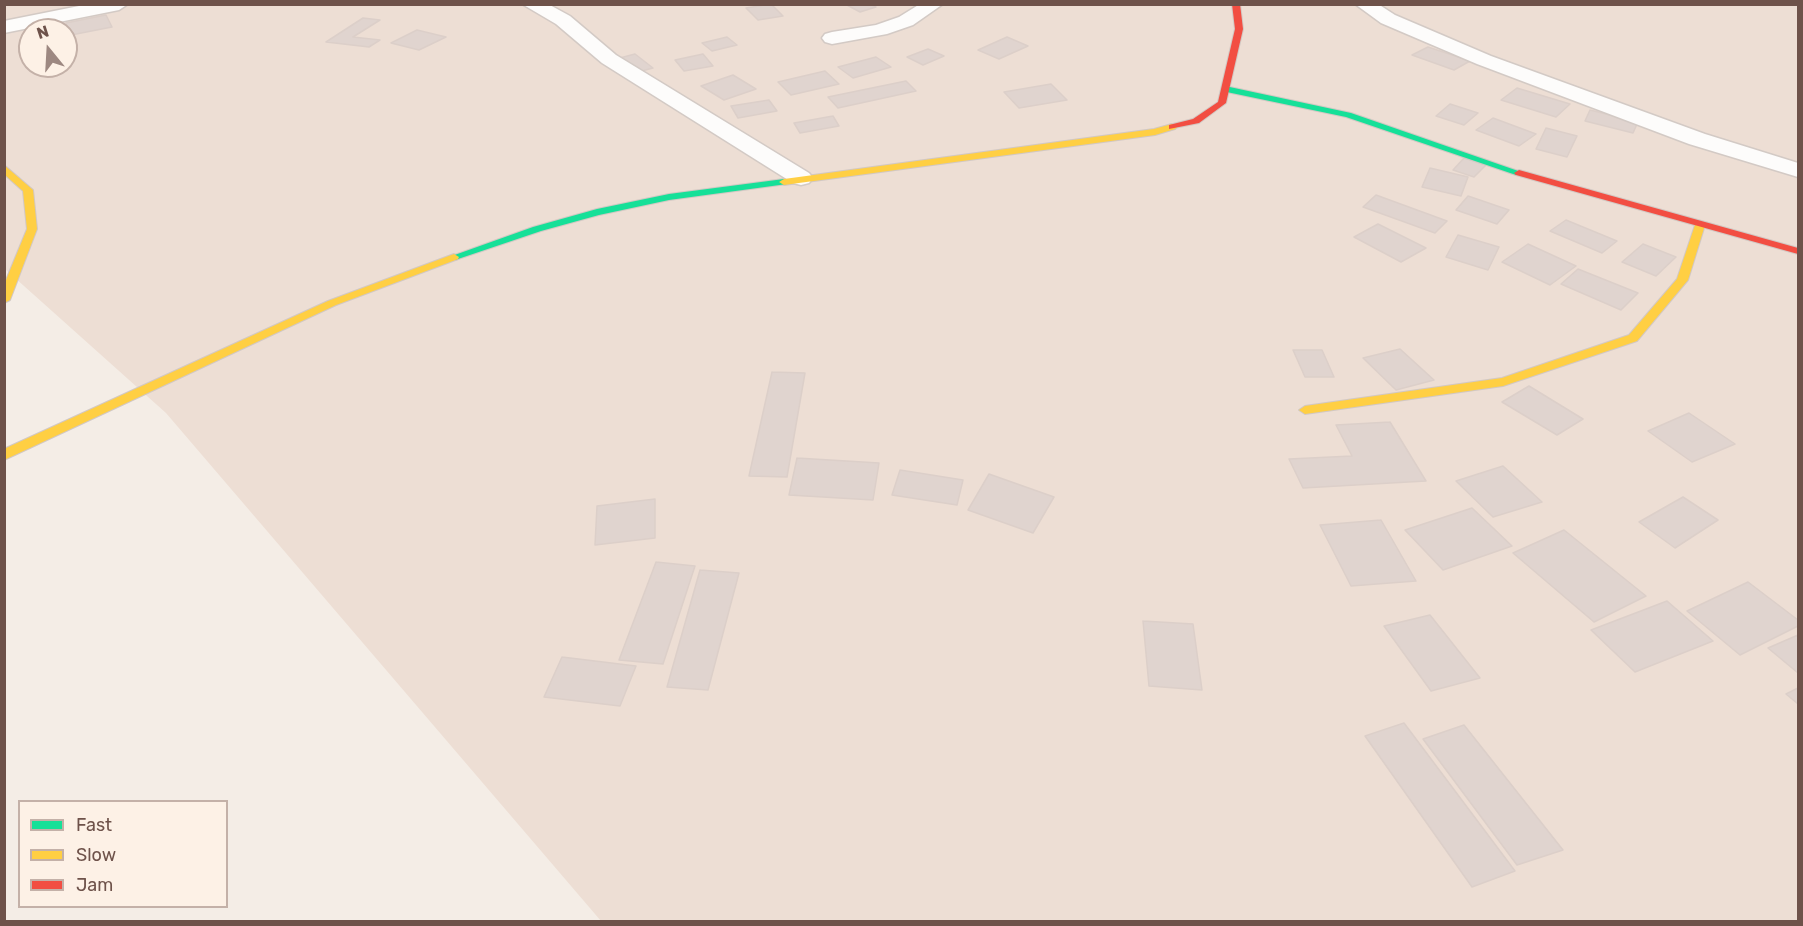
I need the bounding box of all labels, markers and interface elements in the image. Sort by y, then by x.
north arrow [18,18,78,78]
text: N [34,21,51,43]
legend [18,800,228,908]
text: Fast [76,814,112,836]
text: Slow [76,844,116,866]
text: Jam [76,874,113,896]

